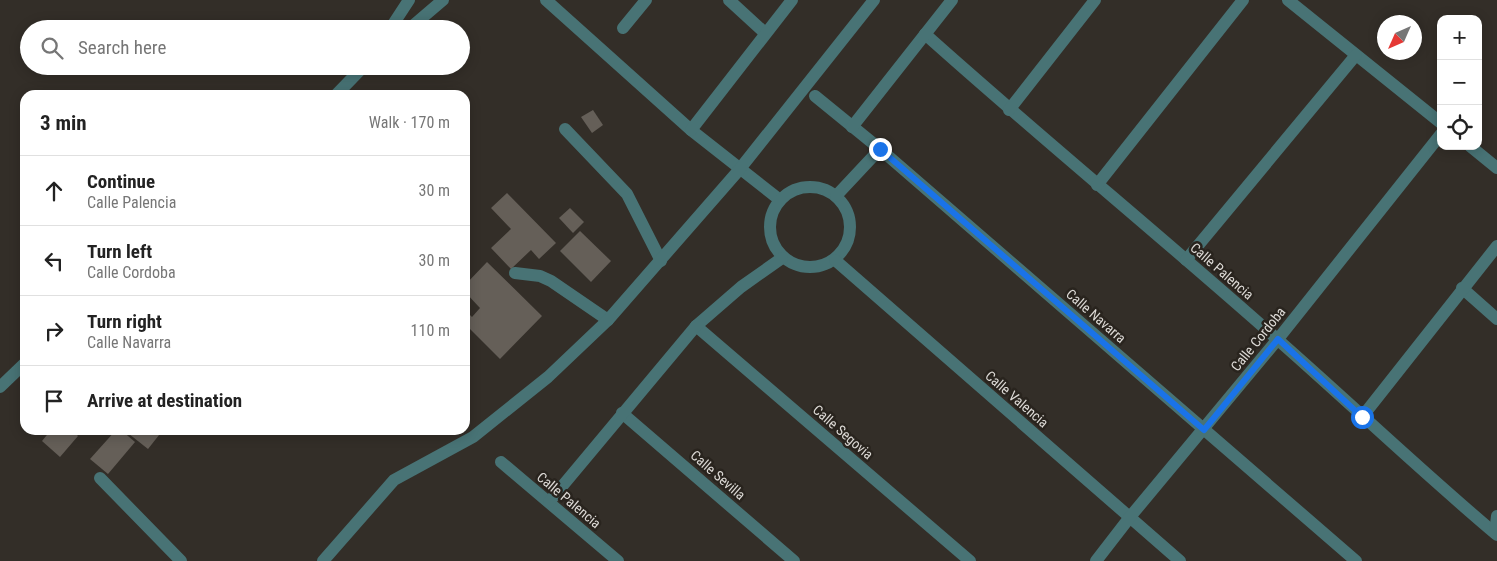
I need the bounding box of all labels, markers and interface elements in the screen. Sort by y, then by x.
north arrow [1377,15,1422,60]
map controls [1437,15,1482,150]
button: + [1437,15,1482,60]
search box [20,20,470,75]
icon: search [38,34,66,62]
text: Search here [78,36,166,59]
button: − [1437,60,1482,105]
button: locate [1437,105,1482,150]
text: 3 min [40,111,87,135]
text: Walk · 170 m [369,113,450,132]
route end [869,138,892,161]
text: Continue [87,170,155,193]
icon: ahead [40,177,68,205]
text: 30 m [418,181,450,200]
text: Calle Palencia [87,193,176,212]
street label: Calle Palencia [1187,239,1257,303]
text: Turn left [87,240,152,263]
icon: left [40,247,68,275]
text: 30 m [418,251,450,270]
text: Calle Cordoba [87,263,176,282]
street label: Calle Navarra [1063,286,1129,346]
street label: Calle Cordoba [1227,304,1289,374]
text: Turn right [87,310,162,333]
icon: right [40,317,68,345]
text: 110 m [411,321,450,340]
text: Calle Navarra [87,333,171,352]
street label: Calle Valencia [982,367,1052,431]
icon: arrive [40,387,68,415]
text: Arrive at destination [87,389,242,412]
street label: Calle Segovia [810,402,876,462]
route start [1351,406,1374,429]
street label: Calle Sevilla [687,447,749,503]
street label: Calle Palencia [534,469,604,531]

